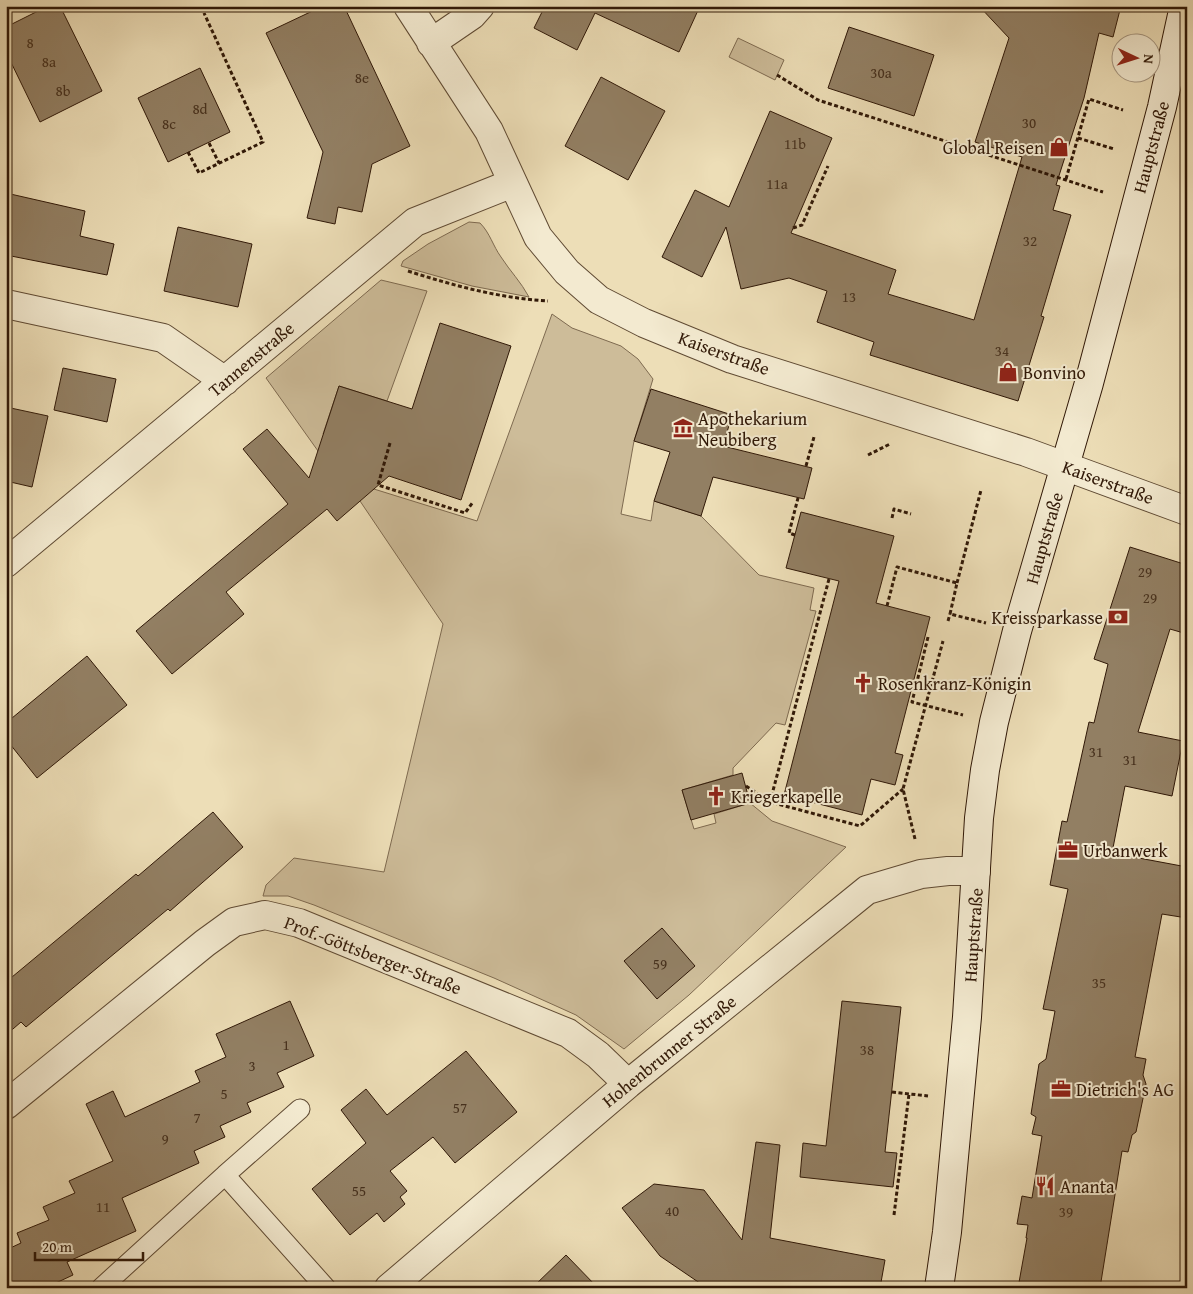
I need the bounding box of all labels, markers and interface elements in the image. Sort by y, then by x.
house number: 8 [26,32,34,53]
north arrow [1110,32,1160,82]
house number: 8a [42,51,56,72]
text: N [1139,54,1159,65]
house number: 30a [870,62,892,83]
house number: 8e [355,67,369,88]
house number: 8b [56,80,71,101]
house number: 8d [192,98,208,119]
street label: Hauptstraße [1126,98,1176,196]
house number: 30 [1022,112,1036,133]
house number: 8c [162,113,176,134]
house number: 11b [784,133,806,154]
place label: Global Reisen [943,134,1044,161]
shop icon: Global Reisen [1048,136,1070,158]
house number: 11a [766,173,788,194]
house number: 32 [1023,230,1037,251]
house number: 13 [842,286,856,307]
street label: Tannenstraße [202,315,300,403]
street label: Kaiserstraße [675,324,773,382]
house number: 34 [995,340,1009,361]
place label: Bonvino [1023,359,1086,386]
shop icon: Bonvino [997,361,1019,383]
place label: Apothekarium Neubiberg [698,405,808,453]
museum icon: Apothekarium Neubiberg [672,417,694,439]
street label: Kaiserstraße [1059,453,1157,511]
street label: Hauptstraße [1018,489,1070,587]
house number: 29 [1138,561,1152,582]
house number: 29 [1143,587,1157,608]
place label: Kreissparkasse [991,604,1103,631]
bank icon: Kreissparkasse [1107,606,1129,628]
place label: Rosenkranz-Königin [878,670,1031,697]
church icon: Rosenkranz-Königin [852,672,874,694]
house number: 31 [1089,741,1103,762]
house number: 31 [1123,749,1137,770]
place label: Kriegerkapelle [731,783,842,810]
church icon: Kriegerkapelle [705,785,727,807]
place label: Urbanwerk [1083,837,1168,864]
office icon: Urbanwerk [1057,839,1079,861]
street label: Hauptstraße [956,887,990,983]
street label: Prof.-Göttsberger-Straße [280,909,466,1001]
house number: 59 [653,953,667,974]
house number: 35 [1092,972,1106,993]
street label: Hohenbrunner Straße [596,988,742,1114]
house number: 1 [282,1034,290,1055]
house number: 38 [860,1039,874,1060]
house number: 3 [248,1055,256,1076]
place label: Dietrich's AG [1076,1076,1174,1103]
office icon: Dietrich's AG [1050,1078,1072,1100]
house number: 5 [220,1083,228,1104]
house number: 57 [453,1097,467,1118]
house number: 7 [193,1107,201,1128]
house number: 9 [161,1128,169,1149]
place label: Ananta [1060,1173,1115,1200]
restaurant icon: Ananta [1034,1175,1056,1197]
house number: 55 [352,1180,366,1201]
house number: 11 [96,1196,110,1217]
house number: 40 [665,1200,679,1221]
house number: 39 [1059,1201,1073,1222]
scale bar [35,1229,142,1261]
text: 20 m [42,1236,73,1257]

